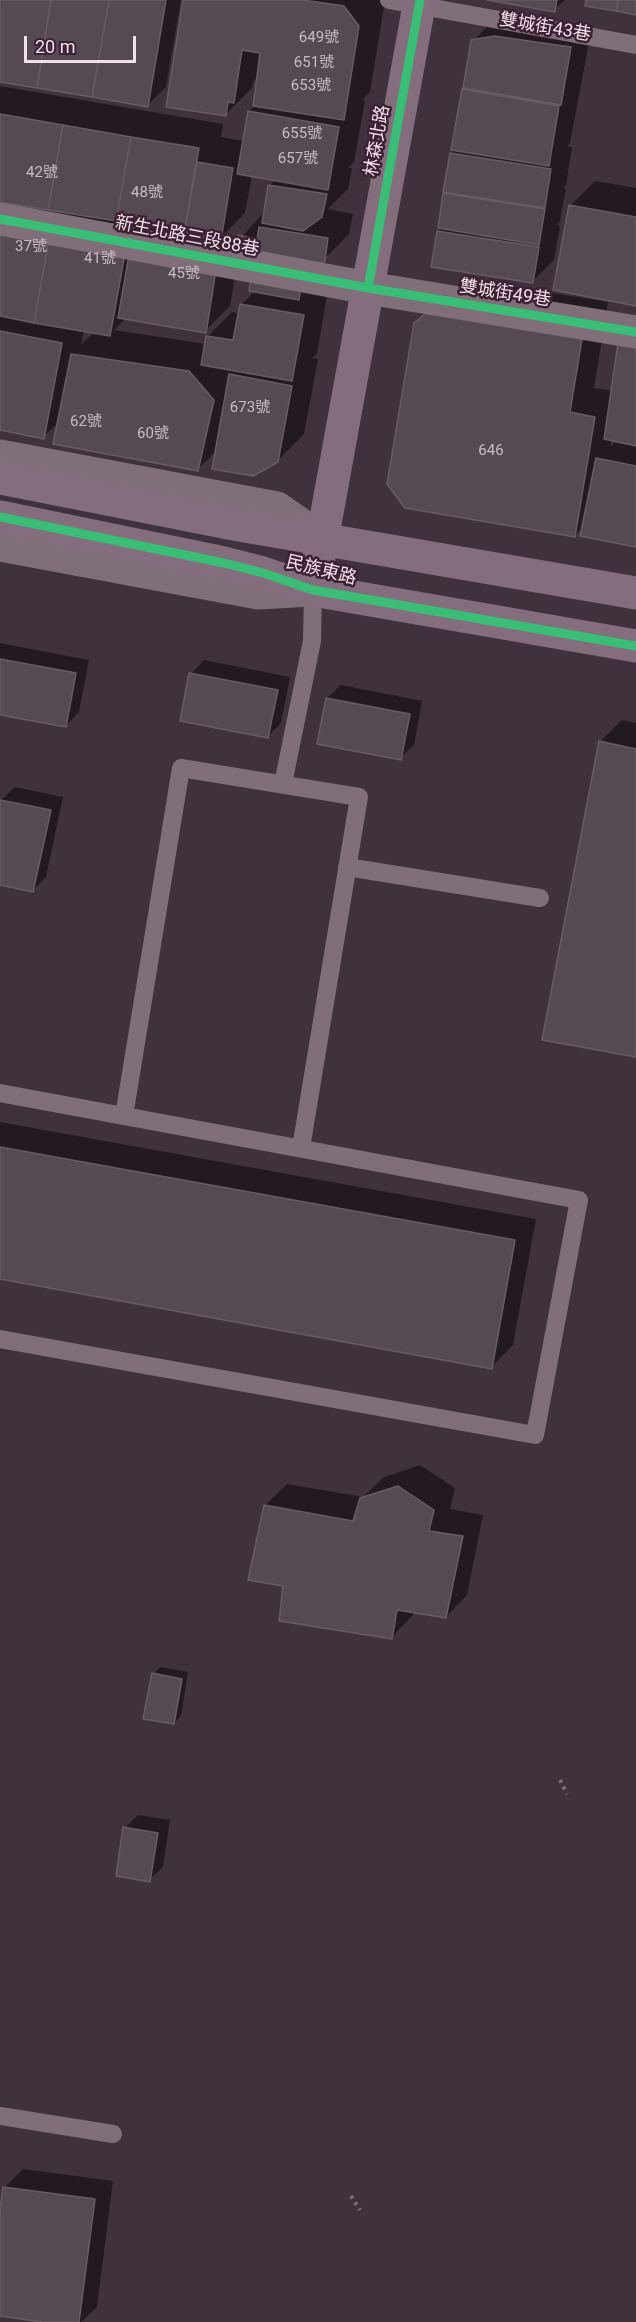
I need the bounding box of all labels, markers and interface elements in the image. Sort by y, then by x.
street label: 雙城街43巷 [498,9,592,47]
scale bar [27,24,140,62]
house number: 649號 [299,29,339,47]
text: 20 m [35,36,75,57]
house number: 651號 [294,54,334,72]
house number: 653號 [291,77,331,95]
street label: 林森北路 [361,104,395,178]
house number: 655號 [282,125,322,143]
house number: 657號 [278,150,318,168]
house number: 42號 [26,164,58,182]
house number: 48號 [131,184,163,202]
street label: 新生北路三段88巷 [113,212,261,262]
house number: 37號 [15,238,47,256]
house number: 41號 [84,250,116,268]
house number: 45號 [168,265,200,283]
street label: 雙城街49巷 [458,276,552,312]
house number: 673號 [230,399,270,417]
house number: 62號 [70,413,102,431]
house number: 60號 [137,425,169,443]
house number: 646 [478,442,504,460]
street label: 民族東路 [283,552,359,590]

